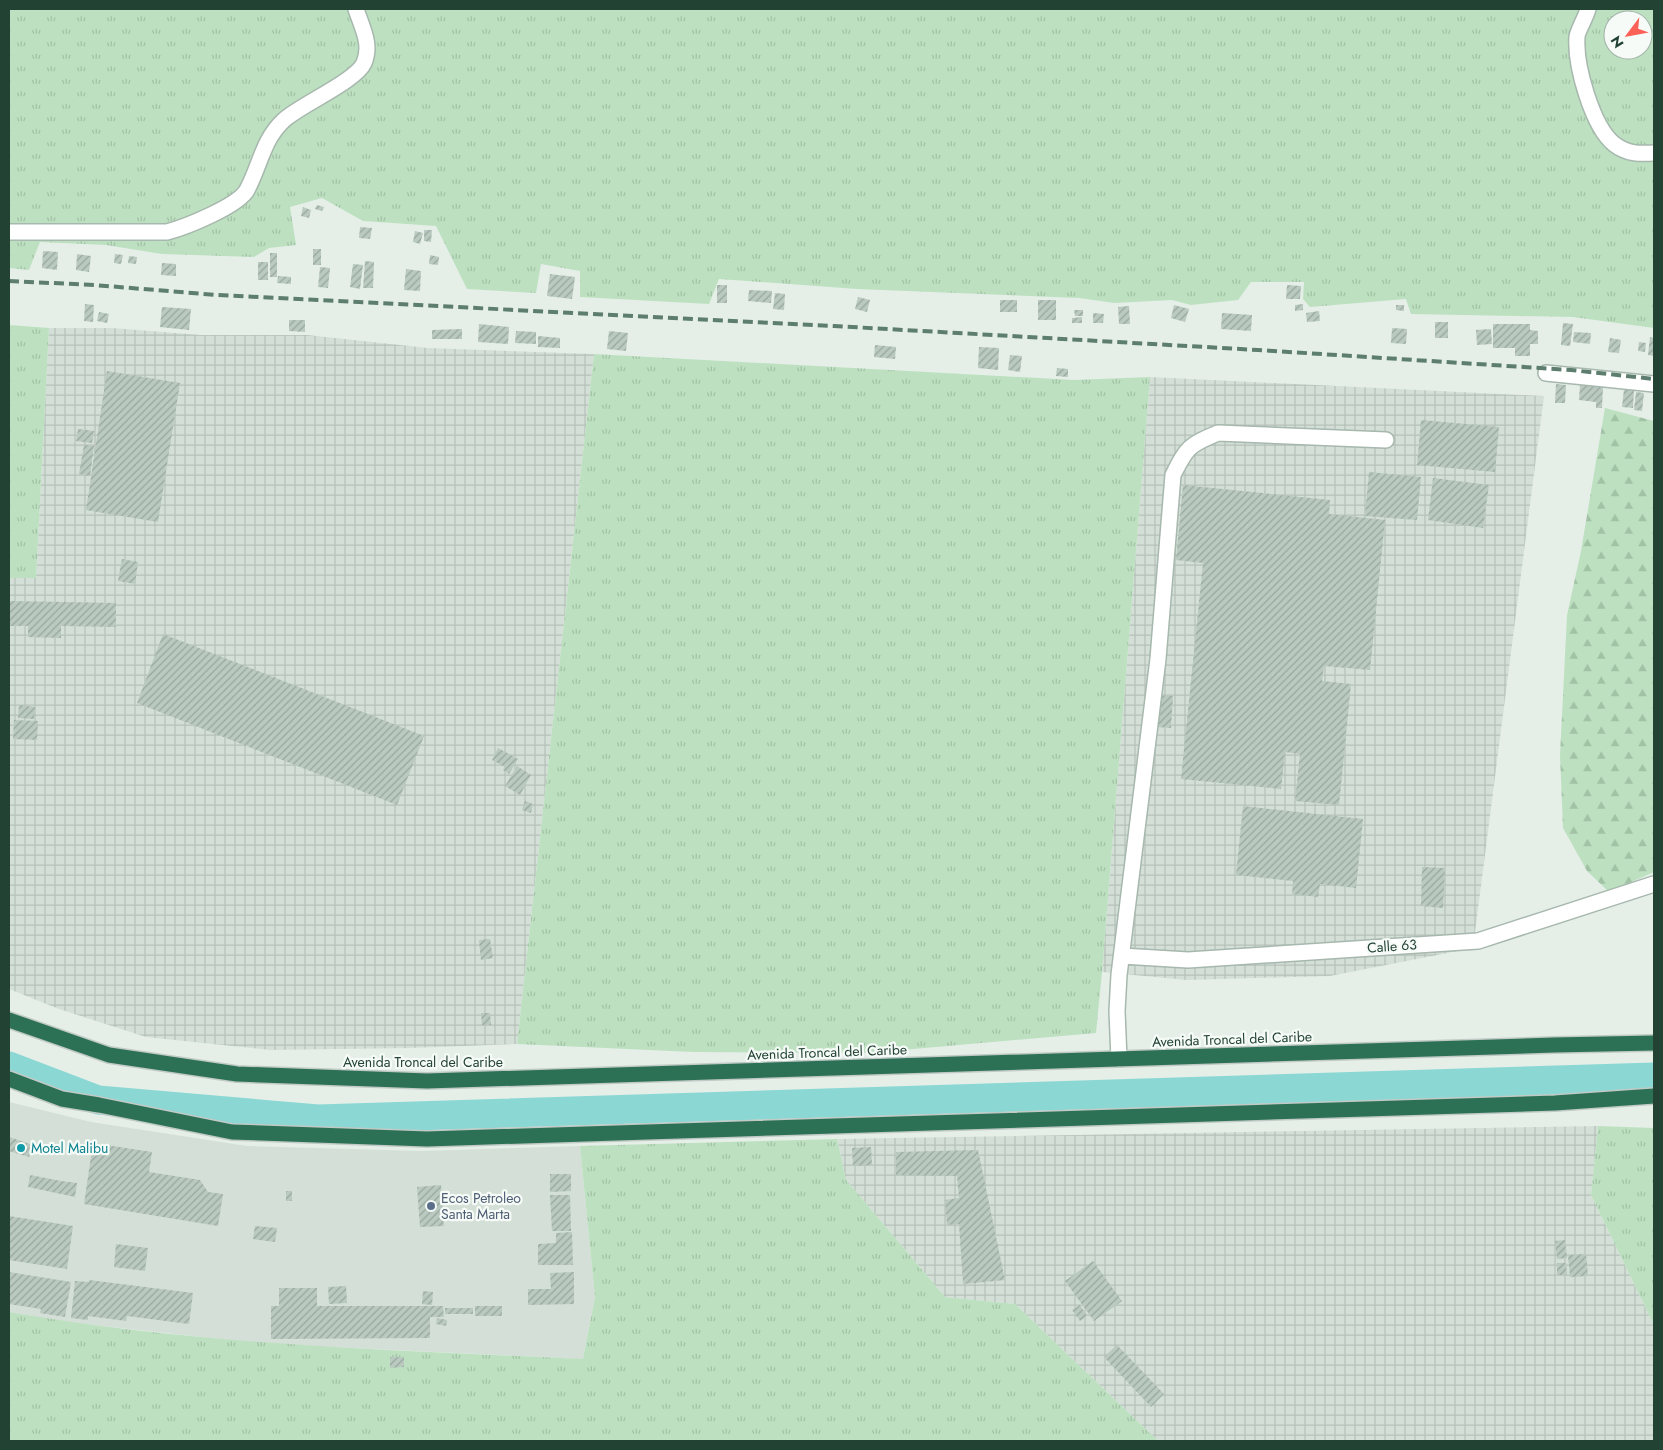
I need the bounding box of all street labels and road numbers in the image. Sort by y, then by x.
street label: Calle 63 [1366,934,1418,958]
street label: Avenida Troncal del Caribe [1152,1026,1312,1052]
street label: Avenida Troncal del Caribe [747,1039,907,1065]
street label: Avenida Troncal del Caribe [343,1052,503,1072]

